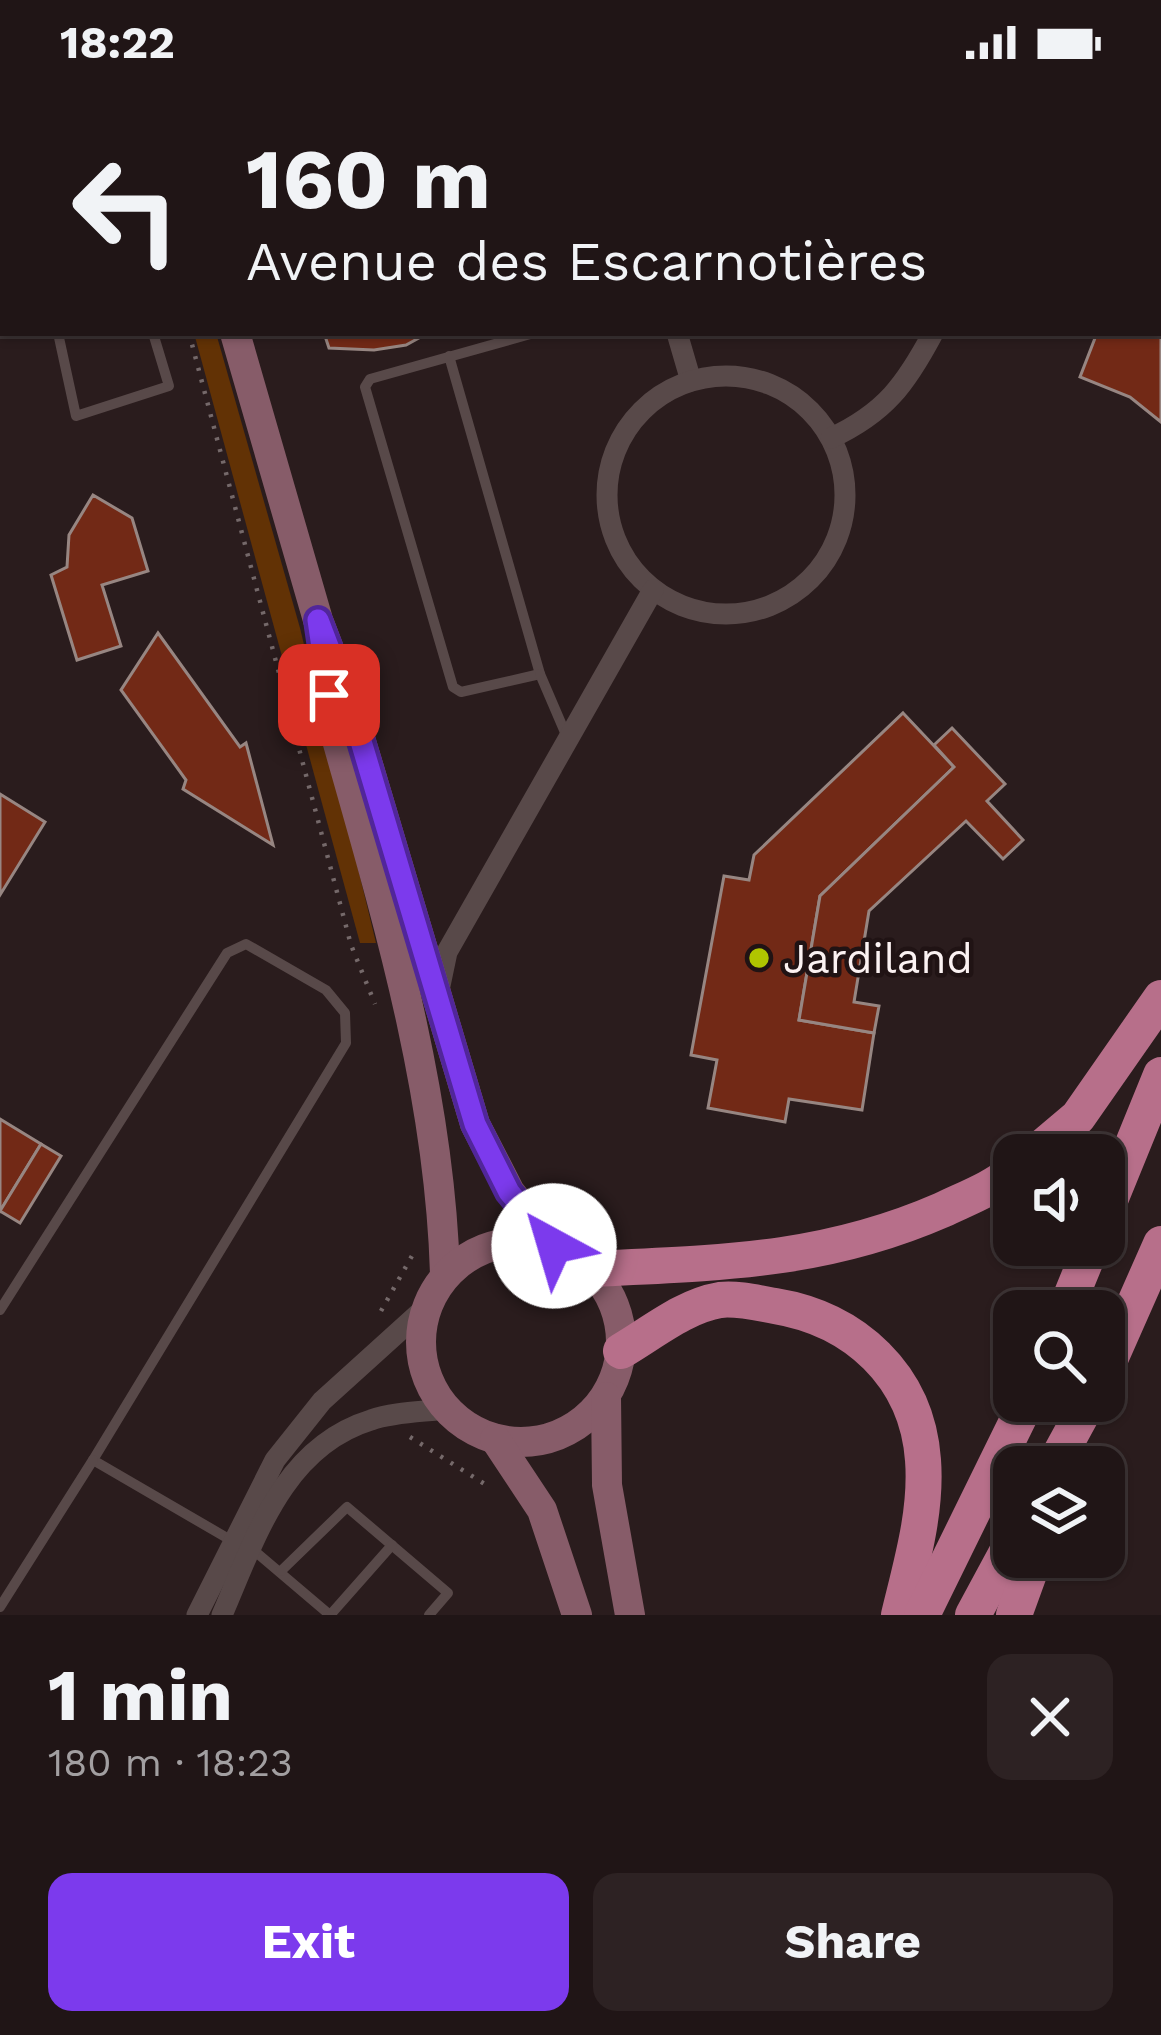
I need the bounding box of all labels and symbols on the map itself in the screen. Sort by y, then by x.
pin [278,644,380,746]
place label: Jardiland [783,934,973,983]
marker: Jardiland [746,945,772,971]
position arrow [491,1183,617,1309]

